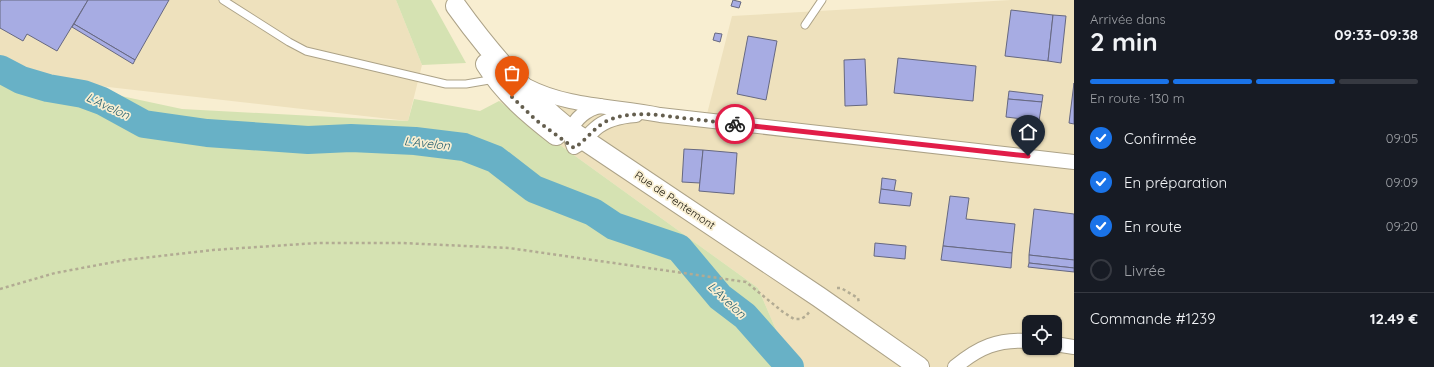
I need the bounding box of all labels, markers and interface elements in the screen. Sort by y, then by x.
text: Arrivée dans [1090,11,1166,27]
text: 2 min [1090,25,1158,58]
text: 09:33–09:38 [1334,25,1418,44]
pin [495,56,529,97]
icon: bag [501,62,523,84]
water label: L'Avelon [84,89,133,123]
text: En route · 130 m [1090,90,1185,106]
courier [715,104,755,144]
icon: bike [724,113,746,135]
pin [1011,115,1045,156]
icon: home [1017,121,1039,143]
icon: check [1090,127,1112,149]
text: Confirmée [1124,129,1197,148]
text: 09:05 [1386,130,1418,146]
water label: L'Avelon [403,133,452,153]
street label: Rue de Pentemont [632,168,718,232]
icon: check [1090,171,1112,193]
text: En préparation [1124,173,1227,192]
text: 09:09 [1386,174,1418,190]
icon: check [1090,215,1112,237]
text: En route [1124,217,1182,236]
text: 09:20 [1386,218,1418,234]
text: Livrée [1124,261,1166,280]
water label: L'Avelon [705,279,750,322]
text: Commande #1239 [1090,309,1216,328]
text: 12.49 € [1370,309,1418,328]
map controls [1022,315,1062,355]
button: locate [1022,315,1062,355]

